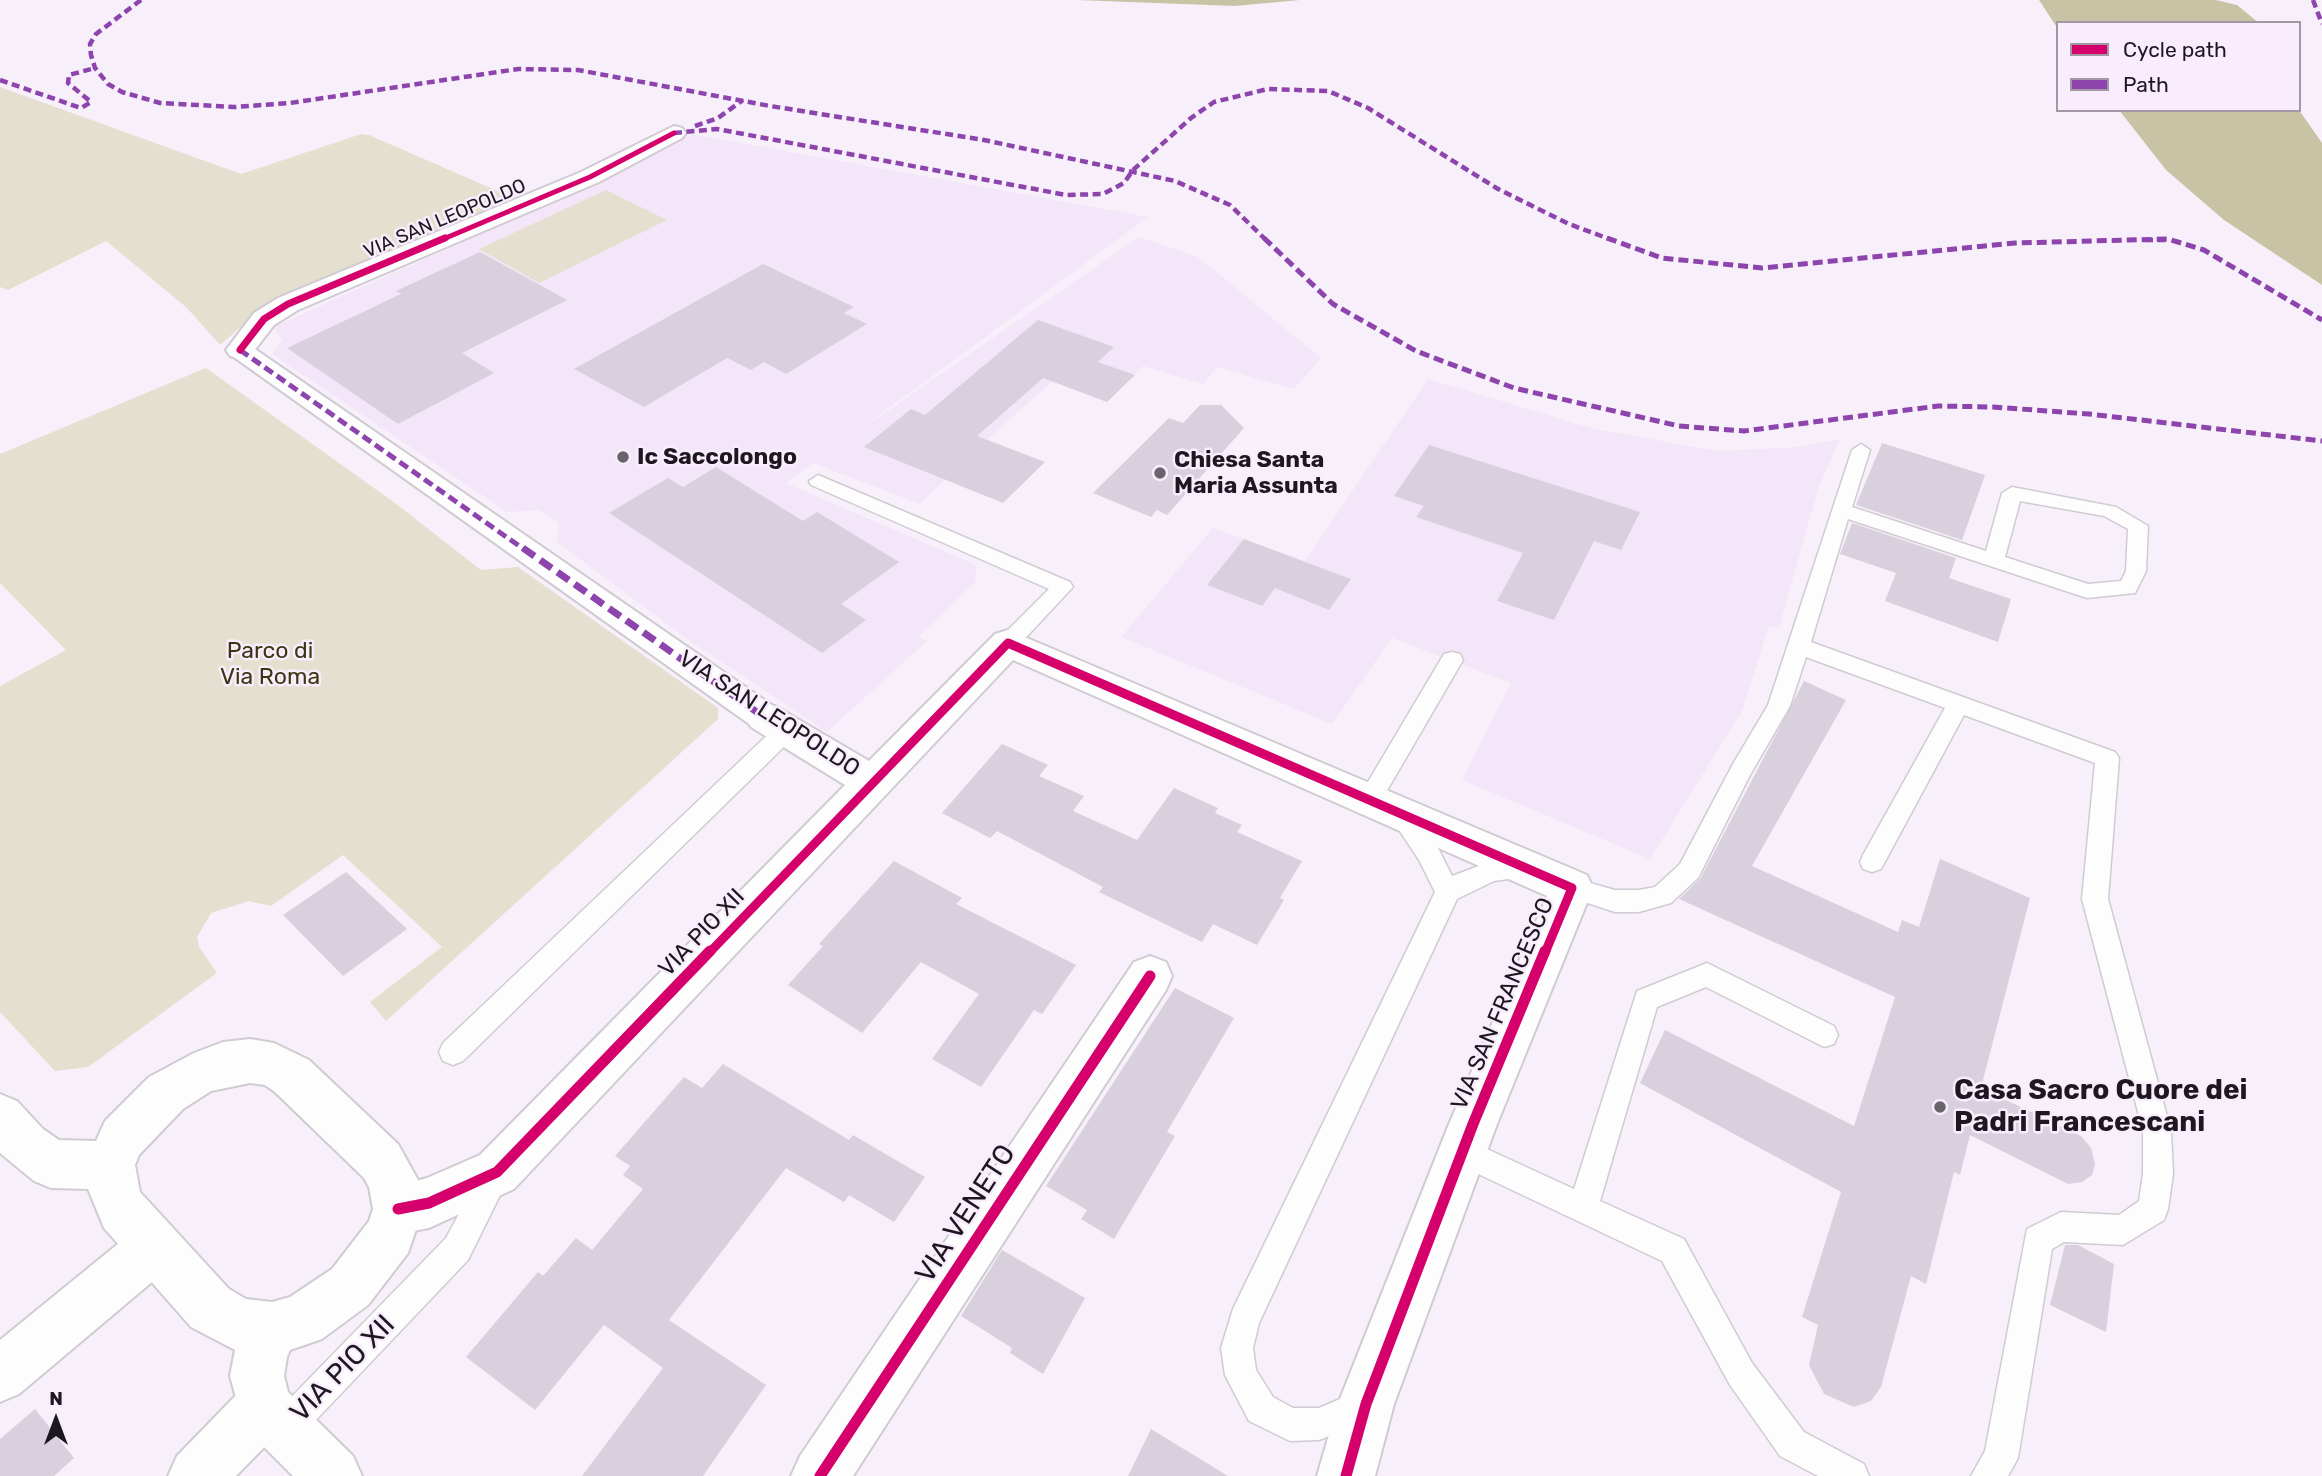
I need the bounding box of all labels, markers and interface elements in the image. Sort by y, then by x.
legend [2056,21,2301,112]
text: Cycle path [2123,37,2227,62]
text: Path [2123,72,2169,97]
street label: VIA SAN LEOPOLDO [361,175,529,263]
place label: Ic Saccolongo [637,443,797,471]
place label: Chiesa Santa Maria Assunta [1174,446,1338,500]
marker: Ic Saccolongo [615,449,631,465]
marker: Chiesa Santa Maria Assunta [1152,465,1168,481]
park label: Parco di Via Roma [220,637,320,691]
street label: VIA SAN LEOPOLDO [673,645,865,783]
street label: VIA PIO XII [653,883,751,983]
street label: VIA SAN FRANCESCO [1446,894,1560,1114]
place label: Casa Sacro Cuore dei Padri Francescani [1954,1074,2248,1140]
marker: Casa Sacro Cuore dei Padri Francescani [1932,1099,1948,1115]
street label: VIA VENETO [909,1139,1023,1289]
street label: VIA PIO XII [284,1308,402,1430]
north arrow [21,1385,91,1455]
text: N [49,1387,63,1410]

